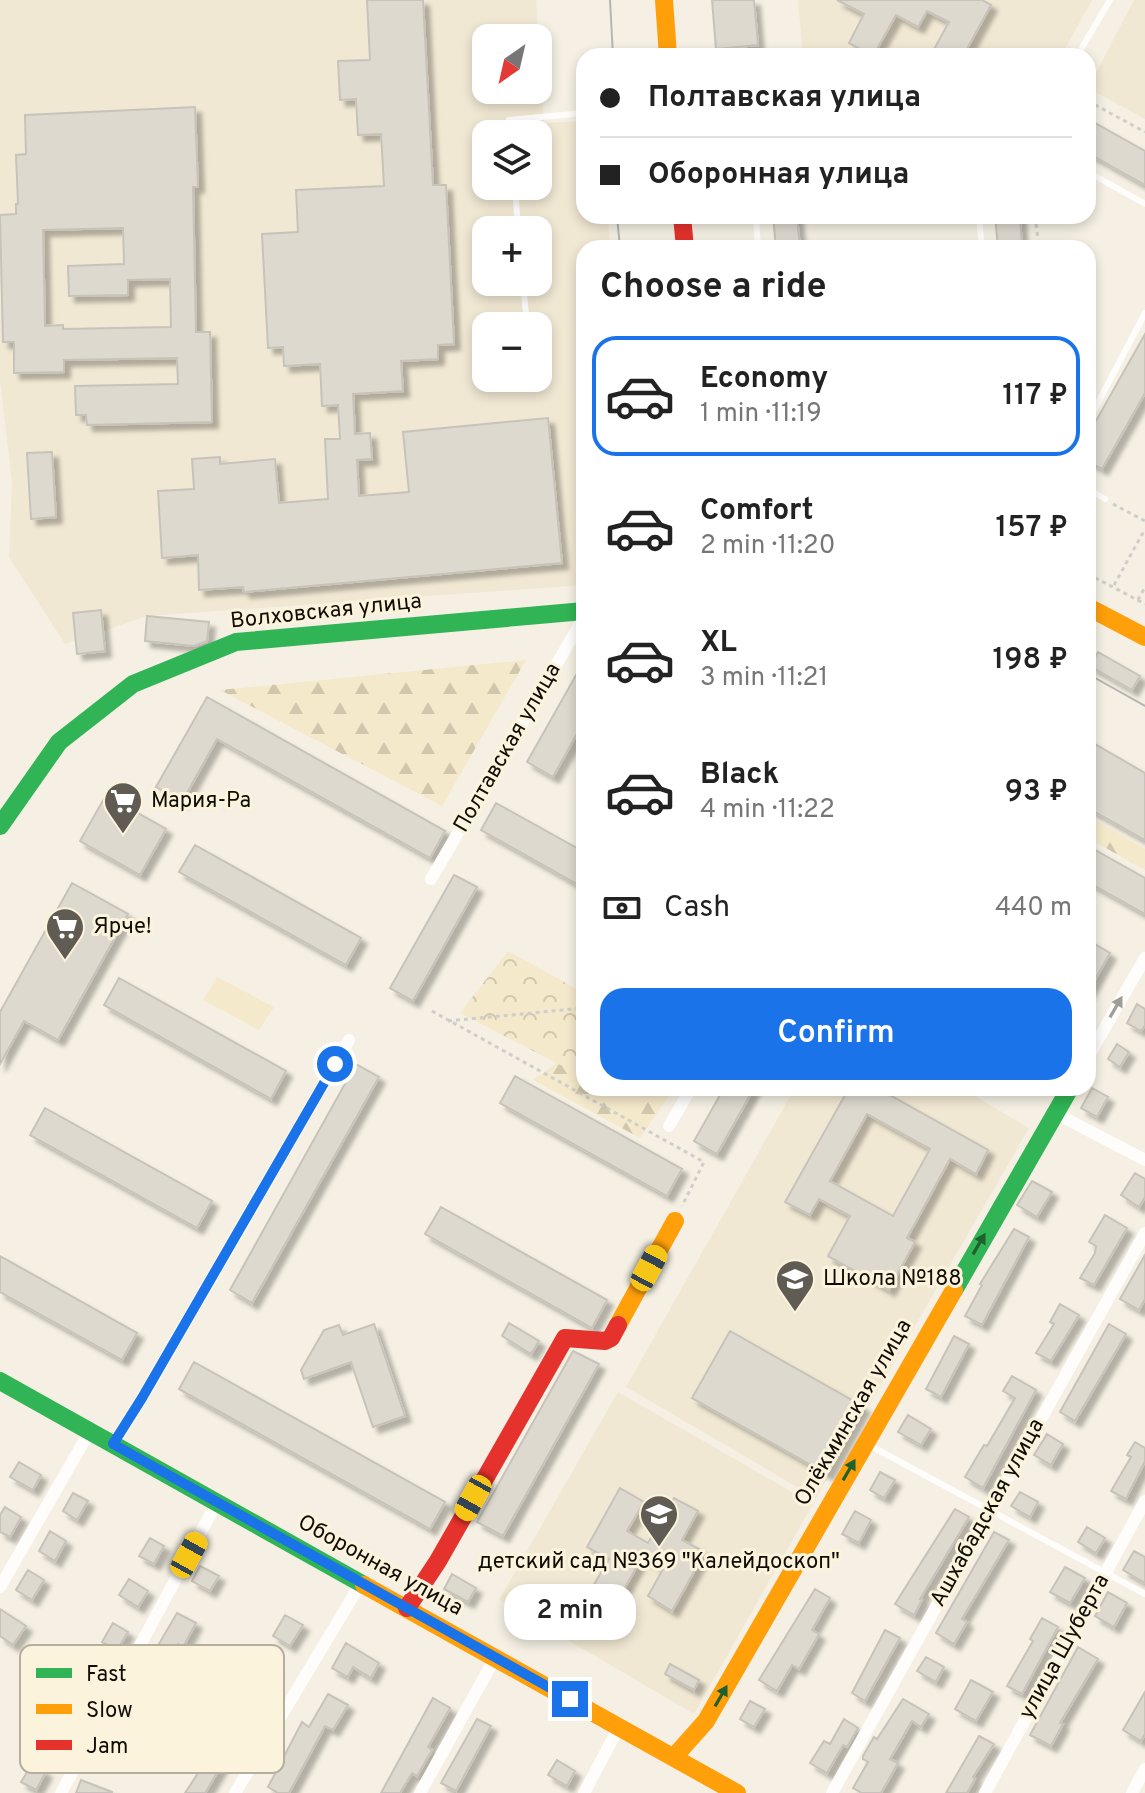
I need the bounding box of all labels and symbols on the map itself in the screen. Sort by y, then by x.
north arrow [472,24,552,104]
street label: Волховская улица [229,589,423,635]
street label: Полтавская улица [448,658,568,838]
supermarket icon: Мария-Ра [102,780,144,835]
place label: Мария-Ра [151,788,251,815]
supermarket icon: Ярче! [44,906,86,961]
place label: Ярче! [93,914,152,941]
one-way arrow [1109,996,1123,1018]
route start [317,1046,353,1082]
one-way arrow [972,1233,986,1255]
car [627,1241,671,1295]
school or university icon: Школа №188 [774,1258,816,1313]
place label: Школа №188 [823,1266,962,1293]
street label: Олёкминская улица [790,1315,918,1511]
street label: Ашхабадская улица [925,1414,1051,1612]
one-way arrow [842,1458,856,1481]
car [451,1471,495,1525]
school or university icon: детский сад №369 "Калейдоскоп" [638,1493,680,1548]
street label: Оборонная улица [293,1509,467,1623]
car [167,1528,211,1582]
place label: детский сад №369 "Калейдоскоп" [478,1549,840,1576]
street label: улица Шуберта [1014,1570,1116,1724]
callout: 2 min [504,1583,636,1639]
legend [20,1645,284,1773]
text: Fast [86,1662,127,1689]
route end [552,1681,588,1717]
one-way arrow [714,1684,728,1707]
text: Slow [86,1698,133,1725]
text: Jam [86,1734,129,1761]

